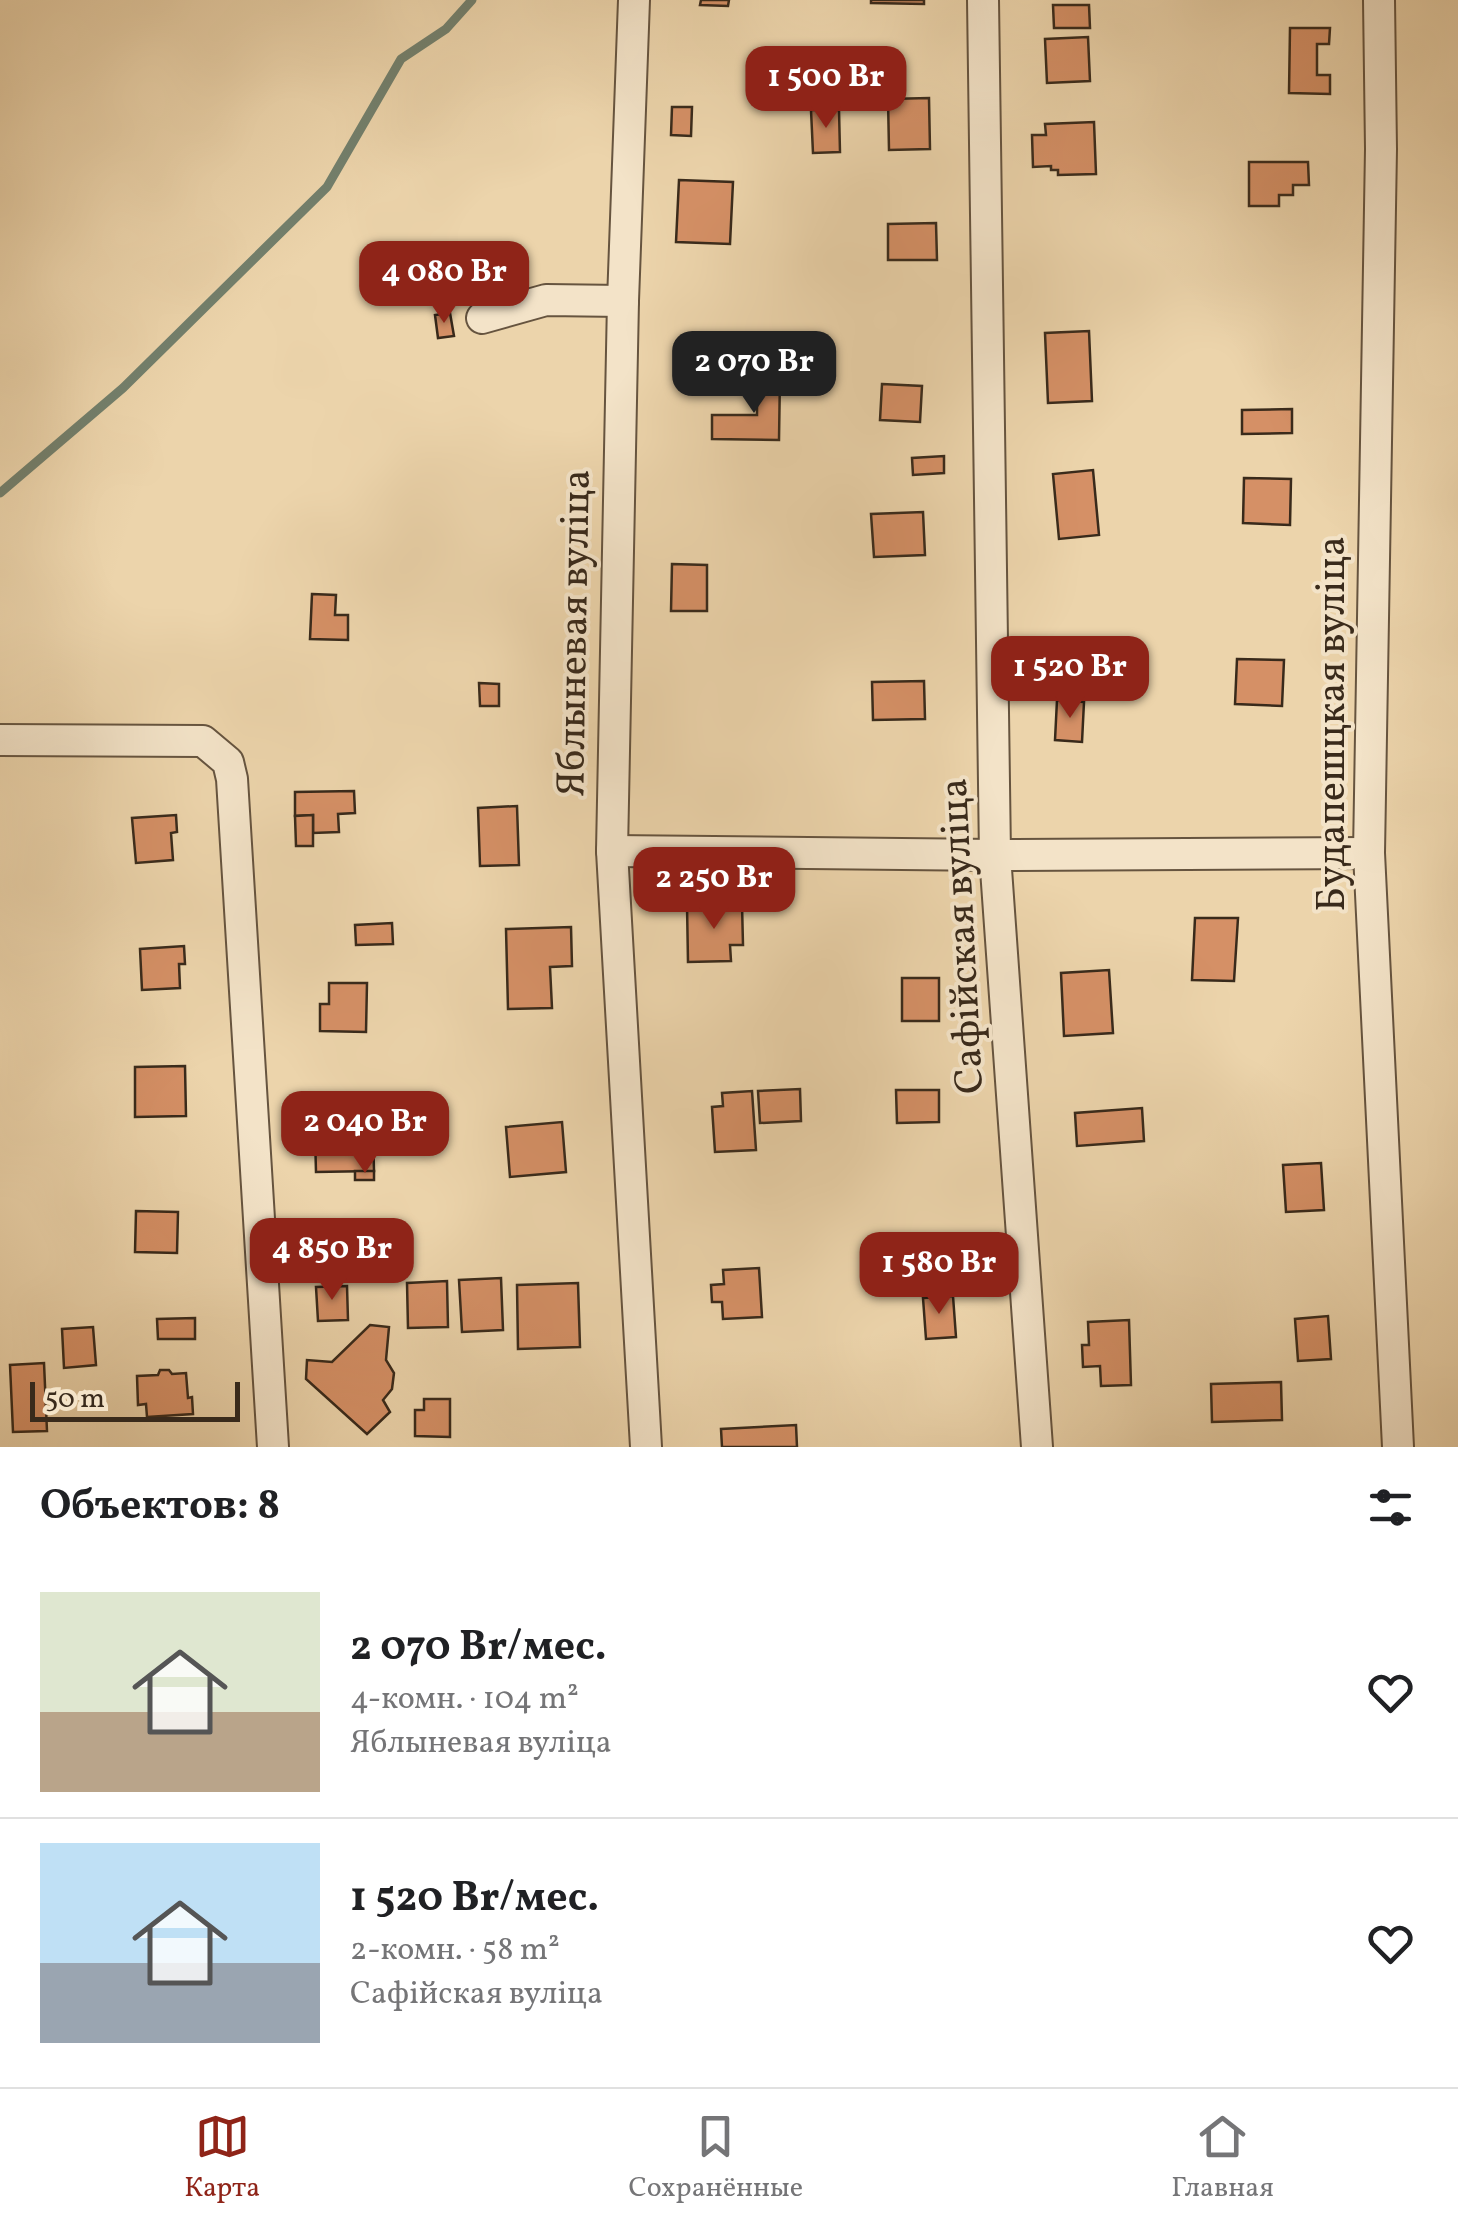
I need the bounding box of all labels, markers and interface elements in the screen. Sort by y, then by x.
pin: 1 500 Br [723,46,929,131]
text: 1 500 Br [767,56,885,100]
pin: 4 080 Br [341,241,547,326]
text: 4 080 Br [381,251,507,295]
pin: 2 070 Br [651,331,857,416]
text: 2 070 Br [694,341,814,385]
street label: Яблыневая вуліца [545,469,607,797]
street label: Будапешцкая вуліца [1306,536,1362,912]
pin: 1 520 Br [967,636,1173,721]
text: 1 520 Br [1013,646,1127,690]
street label: Сафійская вуліца [928,777,1000,1095]
pin: 2 250 Br [611,847,817,932]
text: 2 250 Br [655,857,773,901]
pin: 2 040 Br [262,1091,468,1176]
text: 2 040 Br [303,1101,427,1145]
pin: 4 850 Br [229,1218,435,1303]
text: 4 850 Br [272,1228,392,1272]
pin: 1 580 Br [836,1232,1042,1317]
text: 1 580 Br [882,1242,996,1286]
scale bar [30,1377,240,1422]
text: 50 m [45,1380,105,1419]
text: Объектов: 8 [40,1478,280,1537]
icon: filters [1363,1480,1418,1535]
text: 2 070 Br/мес. [350,1619,607,1678]
icon: home [120,1632,240,1752]
icon: heart [1363,1665,1418,1720]
text: 4-комн. · 104 m² [350,1678,579,1722]
text: Яблыневая вуліца [350,1722,612,1766]
text: 1 520 Br/мес. [350,1870,599,1929]
icon: home [120,1883,240,2003]
icon: heart [1363,1916,1418,1971]
text: 2-комн. · 58 m² [350,1929,560,1973]
text: Сафійская вуліца [350,1973,603,2017]
tab: Карта [184,2109,260,2208]
tab: Сохранённые [628,2109,803,2208]
tab: Главная [1171,2109,1274,2208]

